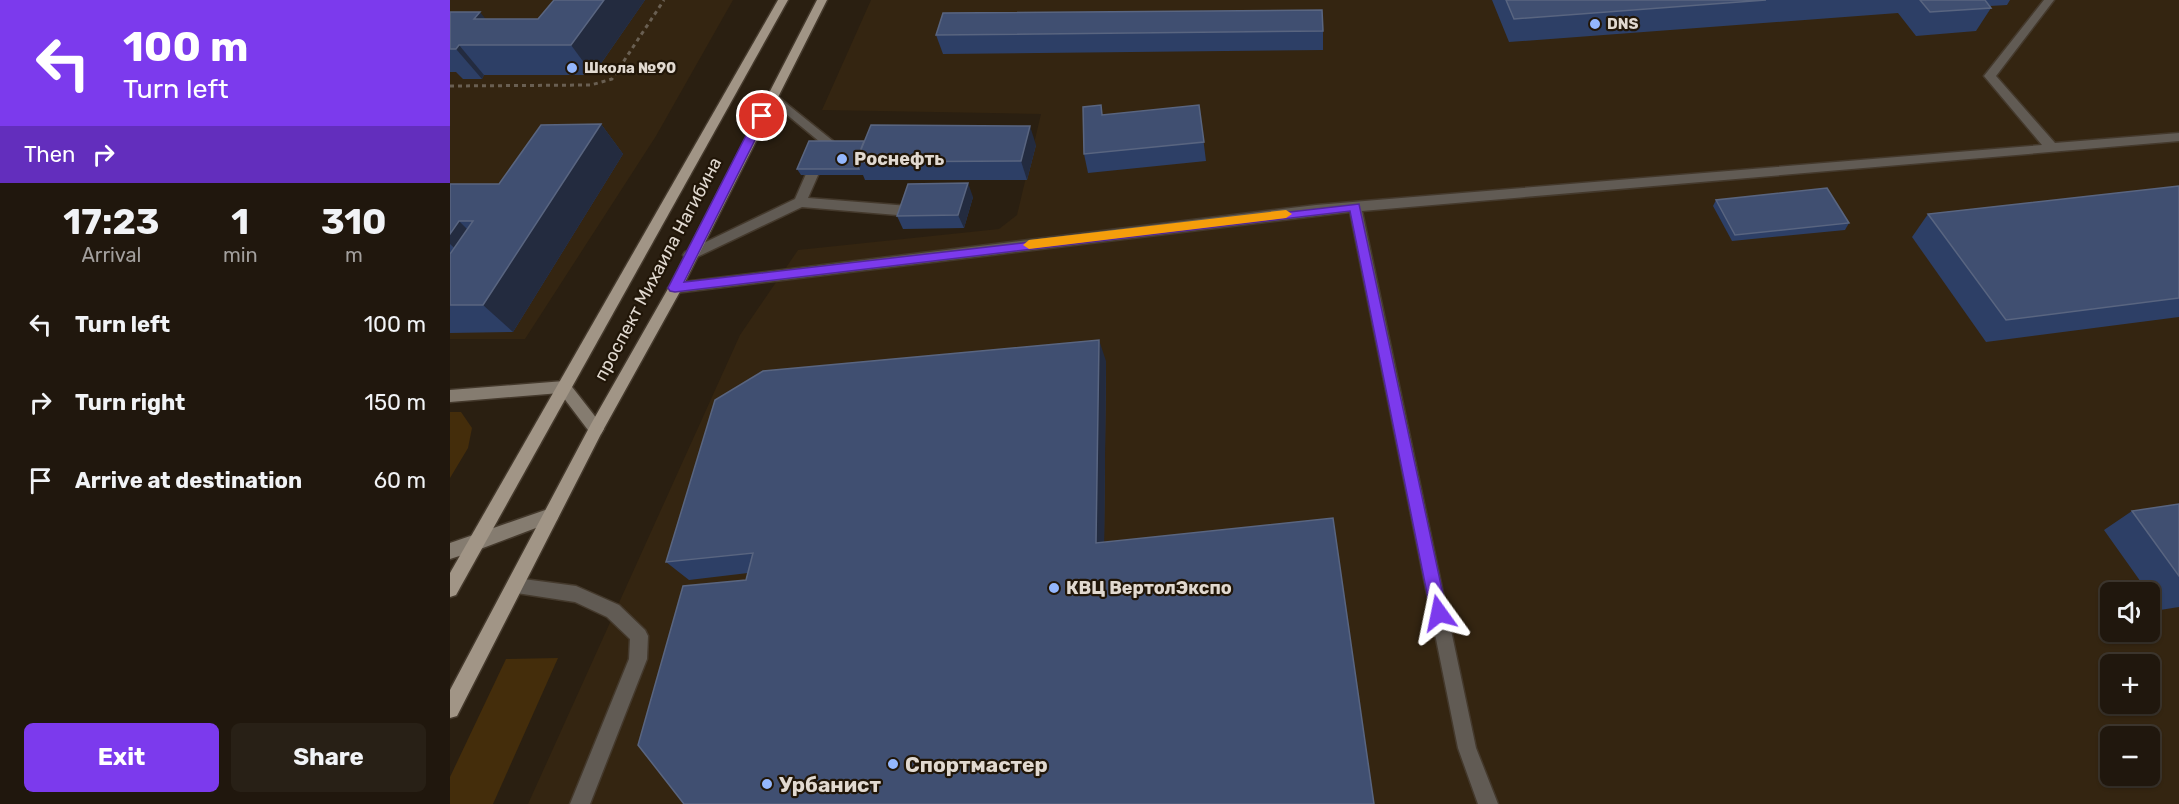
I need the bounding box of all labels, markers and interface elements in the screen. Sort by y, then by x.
place label: DNS [1607,15,1639,33]
marker: DNS [1588,17,1602,31]
text: 100 m [123,22,248,72]
icon: left [24,24,102,102]
place label: Школа №90 [584,59,676,77]
marker: Школа №90 [565,61,579,75]
text: Turn left [123,73,228,105]
pin [736,90,787,141]
icon: arrive [745,99,778,132]
icon: right [87,138,120,171]
text: Then [24,141,75,168]
place label: Роснефть [854,148,944,170]
marker: Роснефть [835,152,849,166]
street label: проспект Михаила Нагибина [590,153,726,385]
text: 17:23 [63,200,160,243]
text: 1 [231,200,249,243]
text: 310 [321,200,387,243]
text: Arrival [81,243,141,267]
text: min [223,243,258,267]
text: m [345,243,363,267]
icon: left [24,308,57,341]
text: Turn left [75,311,170,338]
text: 100 m [364,311,426,338]
icon: right [24,386,57,419]
text: Turn right [75,389,185,416]
text: 150 m [365,389,426,416]
icon: arrive [24,464,57,497]
text: Arrive at destination [75,467,302,494]
text: 60 m [374,467,426,494]
place label: КВЦ ВертолЭкспо [1066,577,1232,599]
marker: КВЦ ВертолЭкспо [1047,581,1061,595]
position arrow [1407,581,1471,645]
map controls [2100,582,2160,786]
button: sound [2100,582,2160,642]
button: + [2100,654,2160,714]
button: Exit [24,723,219,792]
button: Share [231,723,426,792]
button: − [2100,726,2160,786]
place label: Спортмастер [905,752,1048,777]
marker: Спортмастер [886,757,900,771]
place label: Урбанист [779,772,881,797]
marker: Урбанист [760,777,774,791]

